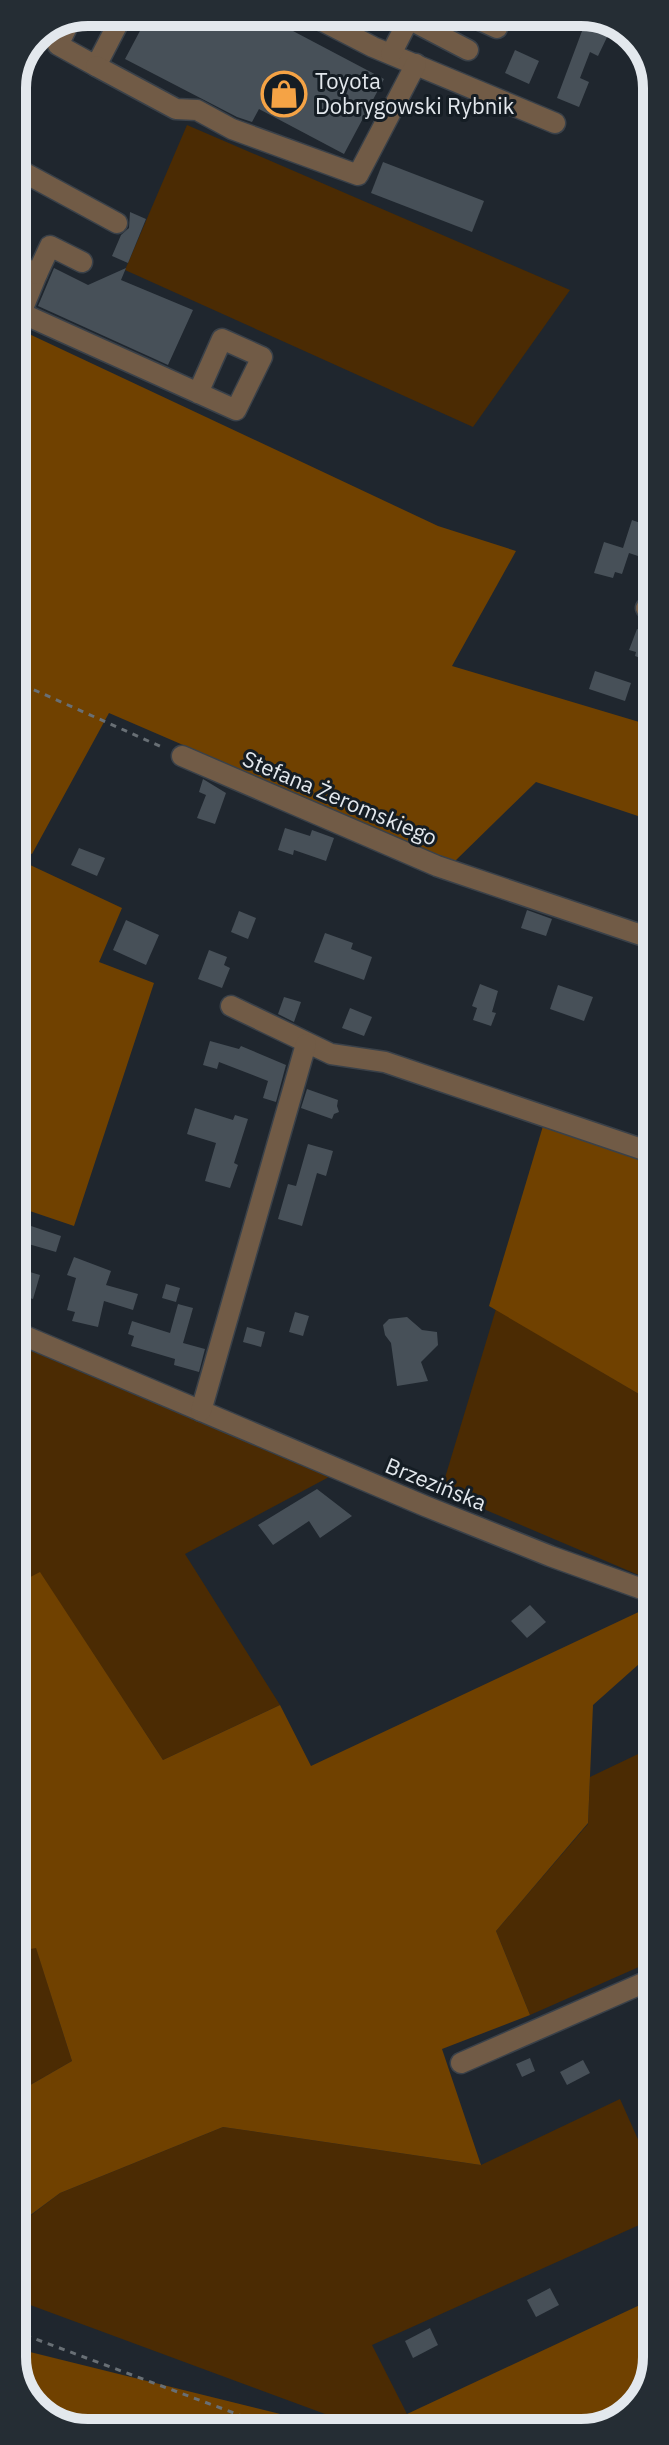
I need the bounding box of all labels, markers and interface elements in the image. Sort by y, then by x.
place label: Toyota Dobrygowski Rybnik [315,66,515,120]
shop icon: Toyota Dobrygowski Rybnik [260,70,308,118]
street label: Stefana Żeromskiego [238,743,442,852]
street label: Brzezińska [381,1450,491,1517]

